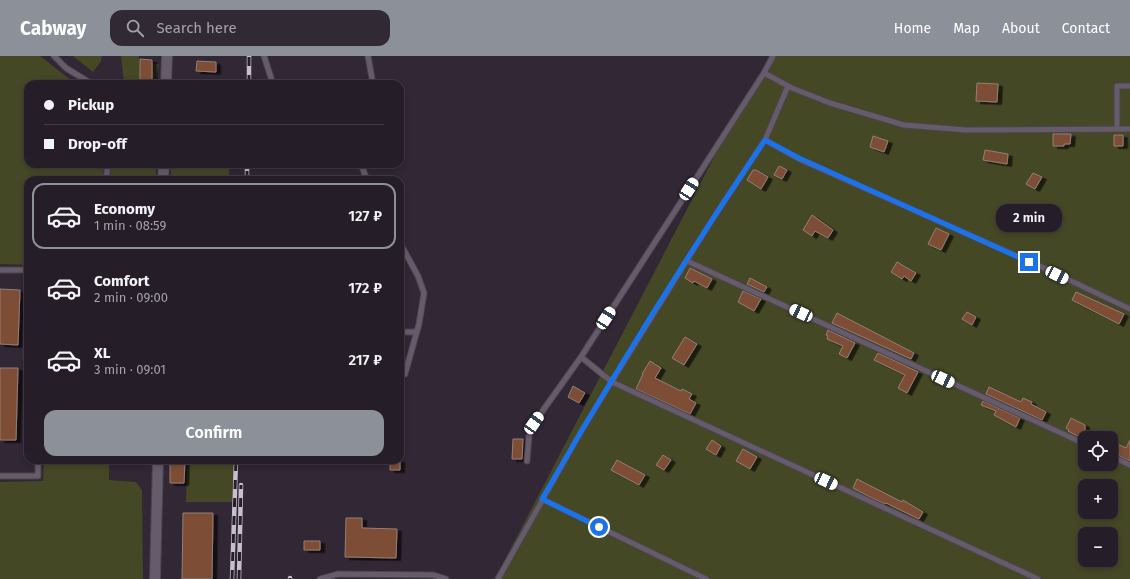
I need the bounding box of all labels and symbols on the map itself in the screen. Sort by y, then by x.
car [677,176,701,202]
callout: 2 min [996,204,1062,232]
route end [1020,253,1038,271]
car [1044,264,1070,286]
car [788,302,814,324]
car [594,305,618,331]
car [930,368,956,390]
car [522,410,546,436]
car [813,470,839,492]
route start [590,518,608,536]

